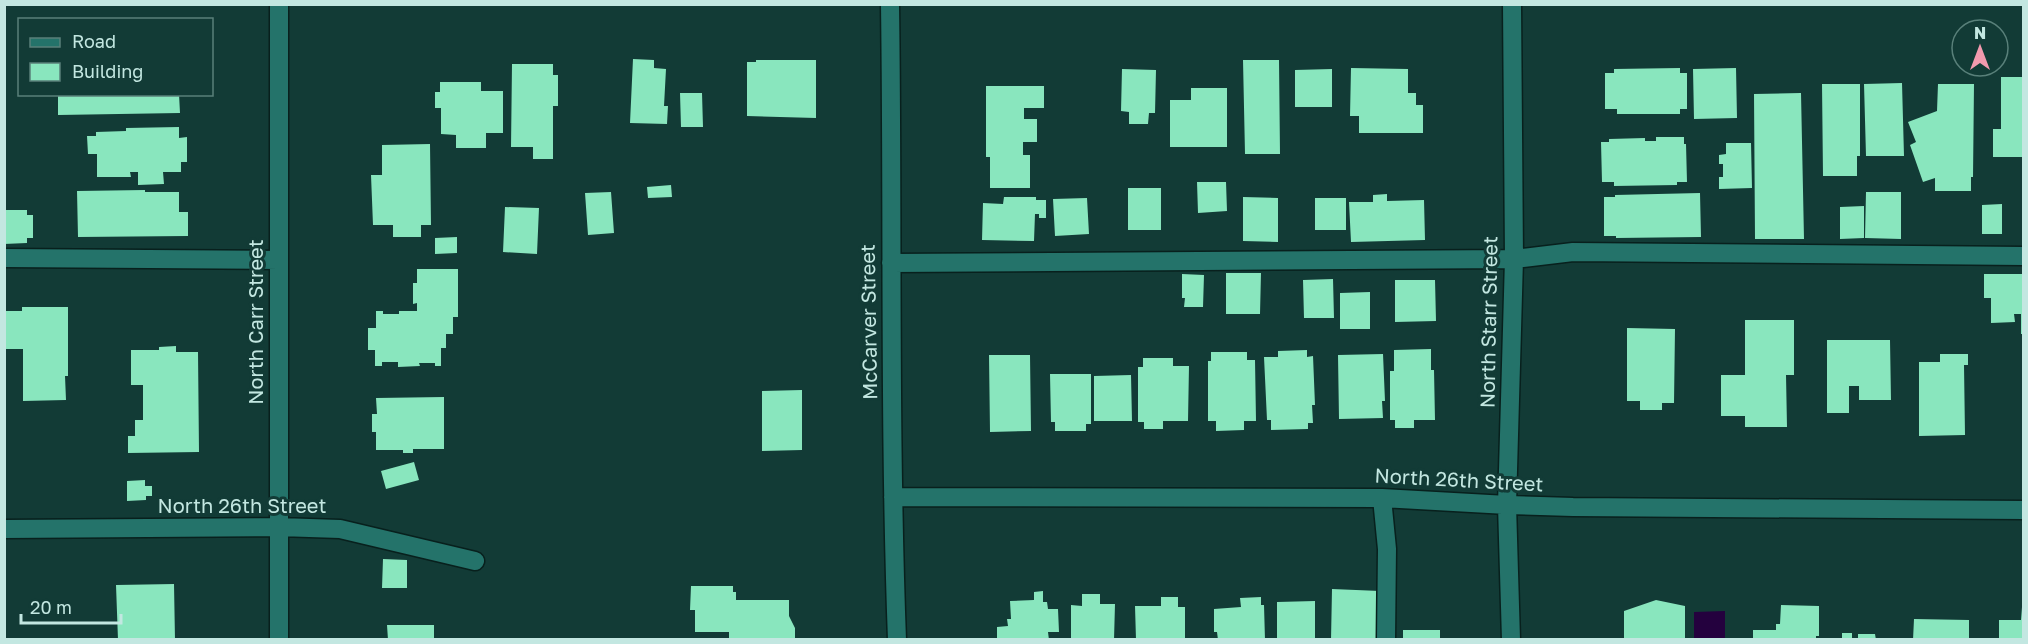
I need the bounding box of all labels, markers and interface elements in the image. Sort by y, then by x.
legend [18,18,213,96]
north arrow [1950,18,2010,78]
text: N [1974,23,1986,43]
text: Road [72,30,116,52]
text: Building [72,60,143,82]
street label: North Starr Street [1474,236,1502,408]
street label: North Carr Street [243,239,267,405]
street label: McCarver Street [855,244,881,400]
street label: North 26th Street [1374,463,1544,495]
street label: North 26th Street [158,493,326,517]
scale bar [21,587,122,625]
text: 20 m [30,596,72,618]

